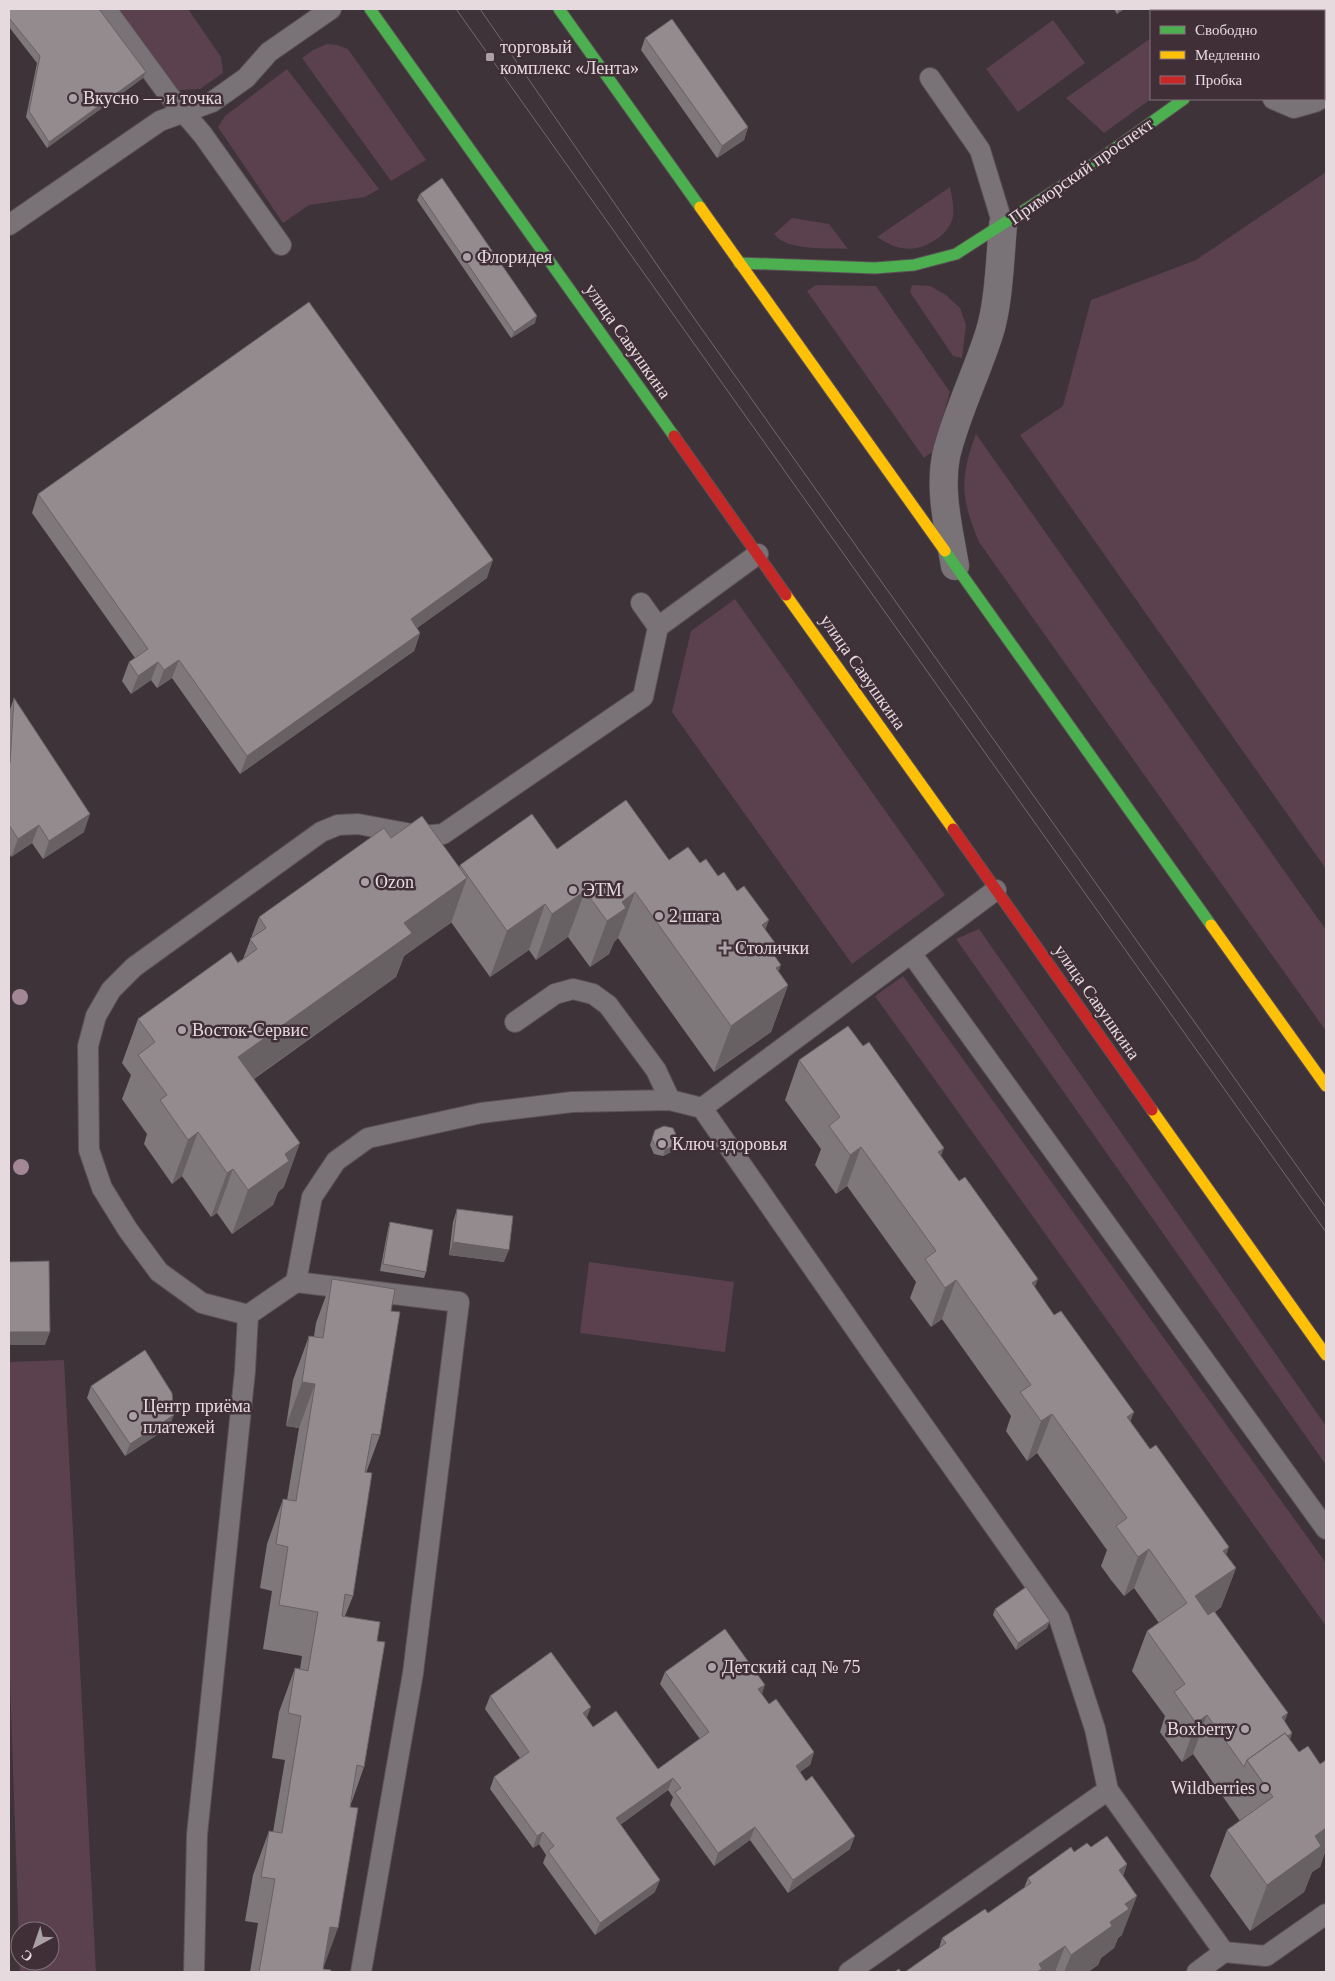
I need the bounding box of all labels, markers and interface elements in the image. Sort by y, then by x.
legend [1150,10,1325,100]
text: Свободно [1195,22,1257,38]
place label: торговый комплекс «Лента» [500,37,639,78]
text: Медленно [1195,47,1260,63]
marker: торговый комплекс «Лента» [484,51,496,63]
text: Пробка [1195,72,1243,88]
place label: Вкусно — и точка [83,88,222,108]
marker: Вкусно — и точка [67,92,79,104]
street label: Приморский проспект [1005,114,1157,228]
place label: Флоридея [477,247,552,267]
marker: Флоридея [461,251,473,263]
street label: улица Савушкина [581,280,675,402]
street label: улица Савушкина [816,611,910,733]
place label: Ozon [375,872,414,892]
marker: Ozon [359,876,371,888]
place label: ЭТМ [583,880,622,900]
marker: ЭТМ [567,884,579,896]
place label: 2 шага [669,906,720,926]
marker: 2 шага [653,910,665,922]
place label: Столички [735,938,810,958]
street label: улица Савушкина [1050,941,1144,1063]
marker: Столички [719,942,731,954]
place label: Восток-Сервис [192,1020,308,1040]
marker: Восток-Сервис [176,1024,188,1036]
place label: Ключ здоровья [672,1134,787,1154]
marker: Ключ здоровья [656,1138,668,1150]
place label: Центр приёма платежей [143,1396,251,1437]
marker: Центр приёма платежей [127,1410,139,1422]
place label: Детский сад № 75 [722,1657,861,1677]
marker: Детский сад № 75 [706,1661,718,1673]
place label: Boxberry [1167,1719,1235,1739]
marker: Boxberry [1239,1723,1251,1735]
place label: Wildberries [1171,1778,1255,1798]
marker: Wildberries [1259,1782,1271,1794]
north arrow [10,1921,60,1971]
text: С [18,1947,36,1965]

